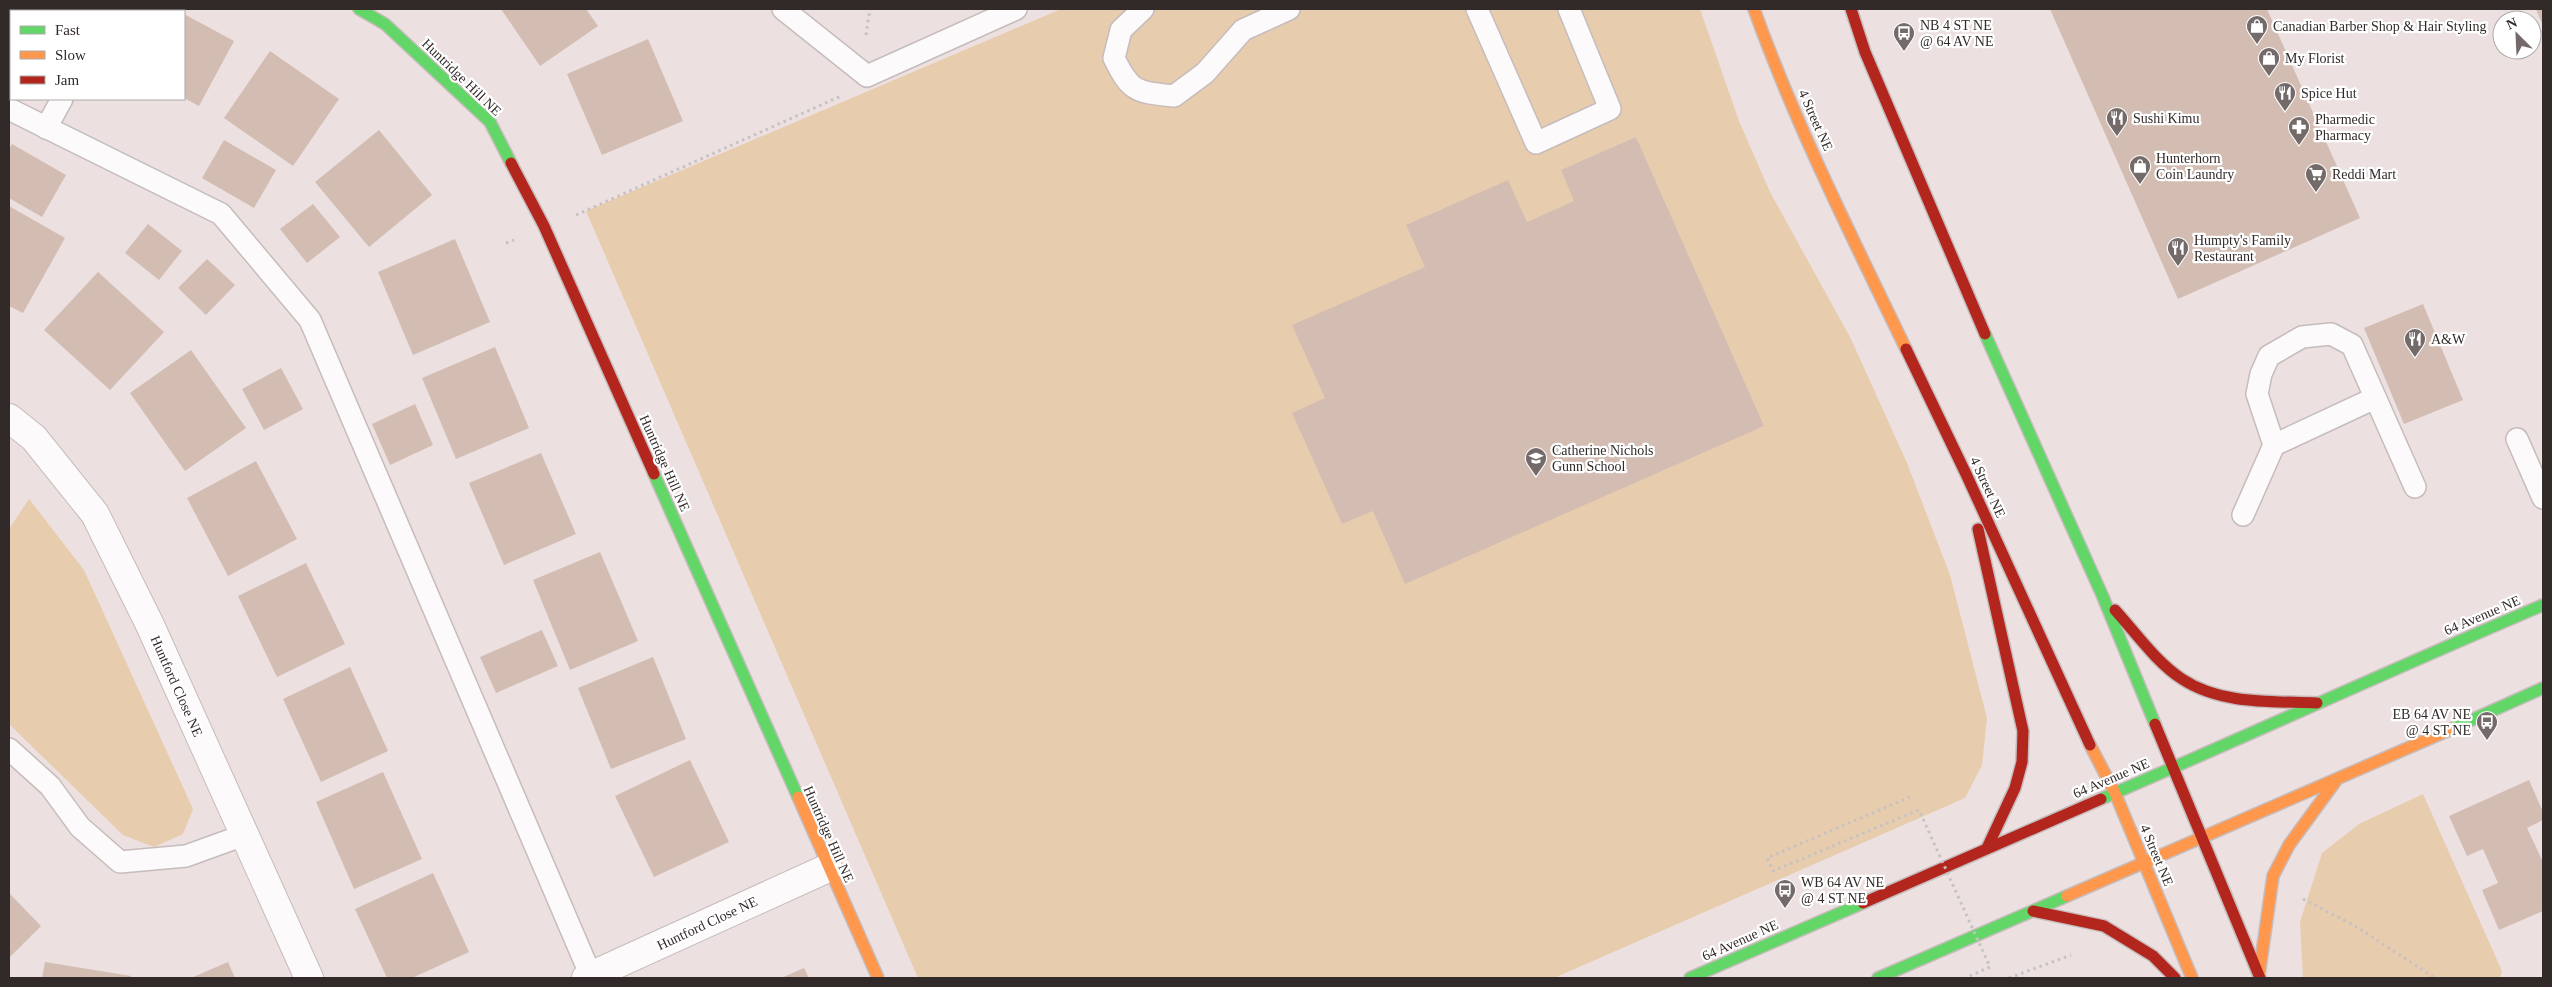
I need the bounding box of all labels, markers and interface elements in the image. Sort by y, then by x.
legend [10,10,185,100]
north arrow [2492,10,2542,60]
shop icon: Canadian Barber Shop & Hair Styling [2245,14,2269,45]
text: N [2504,15,2520,32]
place label: NB 4 ST NE @ 64 AV NE [1920,18,1993,49]
place label: Canadian Barber Shop & Hair Styling [2273,19,2486,34]
bus stop icon: NB 4 ST NE @ 64 AV NE [1892,21,1916,52]
text: Fast [55,22,81,38]
street label: Huntridge Hill NE [419,36,504,119]
shop icon: My Florist [2257,46,2281,77]
text: Slow [55,47,86,63]
place label: My Florist [2285,51,2345,66]
text: Jam [55,72,79,88]
restaurant icon: Spice Hut [2273,81,2297,112]
place label: Spice Hut [2301,86,2357,101]
street label: 4 Street NE [1795,87,1836,153]
restaurant icon: Sushi Kimu [2105,106,2129,137]
place label: Sushi Kimu [2133,111,2200,126]
place label: Pharmedic Pharmacy [2315,112,2375,143]
pharmacy icon: Pharmedic Pharmacy [2287,115,2311,146]
place label: Hunterhorn Coin Laundry [2156,151,2234,182]
shop icon: Hunterhorn Coin Laundry [2128,154,2152,185]
supermarket icon: Reddi Mart [2304,162,2328,193]
place label: Reddi Mart [2332,167,2396,182]
place label: Humpty's Family Restaurant [2194,233,2291,264]
restaurant icon: Humpty's Family Restaurant [2166,236,2190,267]
restaurant icon: A&W [2403,327,2427,358]
place label: A&W [2431,332,2466,347]
street label: Huntridge Hill NE [636,413,693,514]
place label: Catherine Nichols Gunn School [1552,443,1653,474]
school or university icon: Catherine Nichols Gunn School [1524,446,1548,477]
street label: 4 Street NE [1967,454,2008,520]
street label: 64 Avenue NE [2442,593,2523,638]
street label: Huntford Close NE [148,633,206,739]
place label: EB 64 AV NE @ 4 ST NE [2393,707,2471,738]
bus stop icon: EB 64 AV NE @ 4 ST NE [2475,710,2499,741]
street label: 64 Avenue NE [2071,756,2152,801]
street label: Huntridge Hill NE [800,784,857,885]
street label: 4 Street NE [2137,822,2176,888]
place label: WB 64 AV NE @ 4 ST NE [1801,875,1884,906]
bus stop icon: WB 64 AV NE @ 4 ST NE [1773,878,1797,909]
street label: Huntford Close NE [655,894,760,953]
street label: 64 Avenue NE [1700,917,1780,964]

